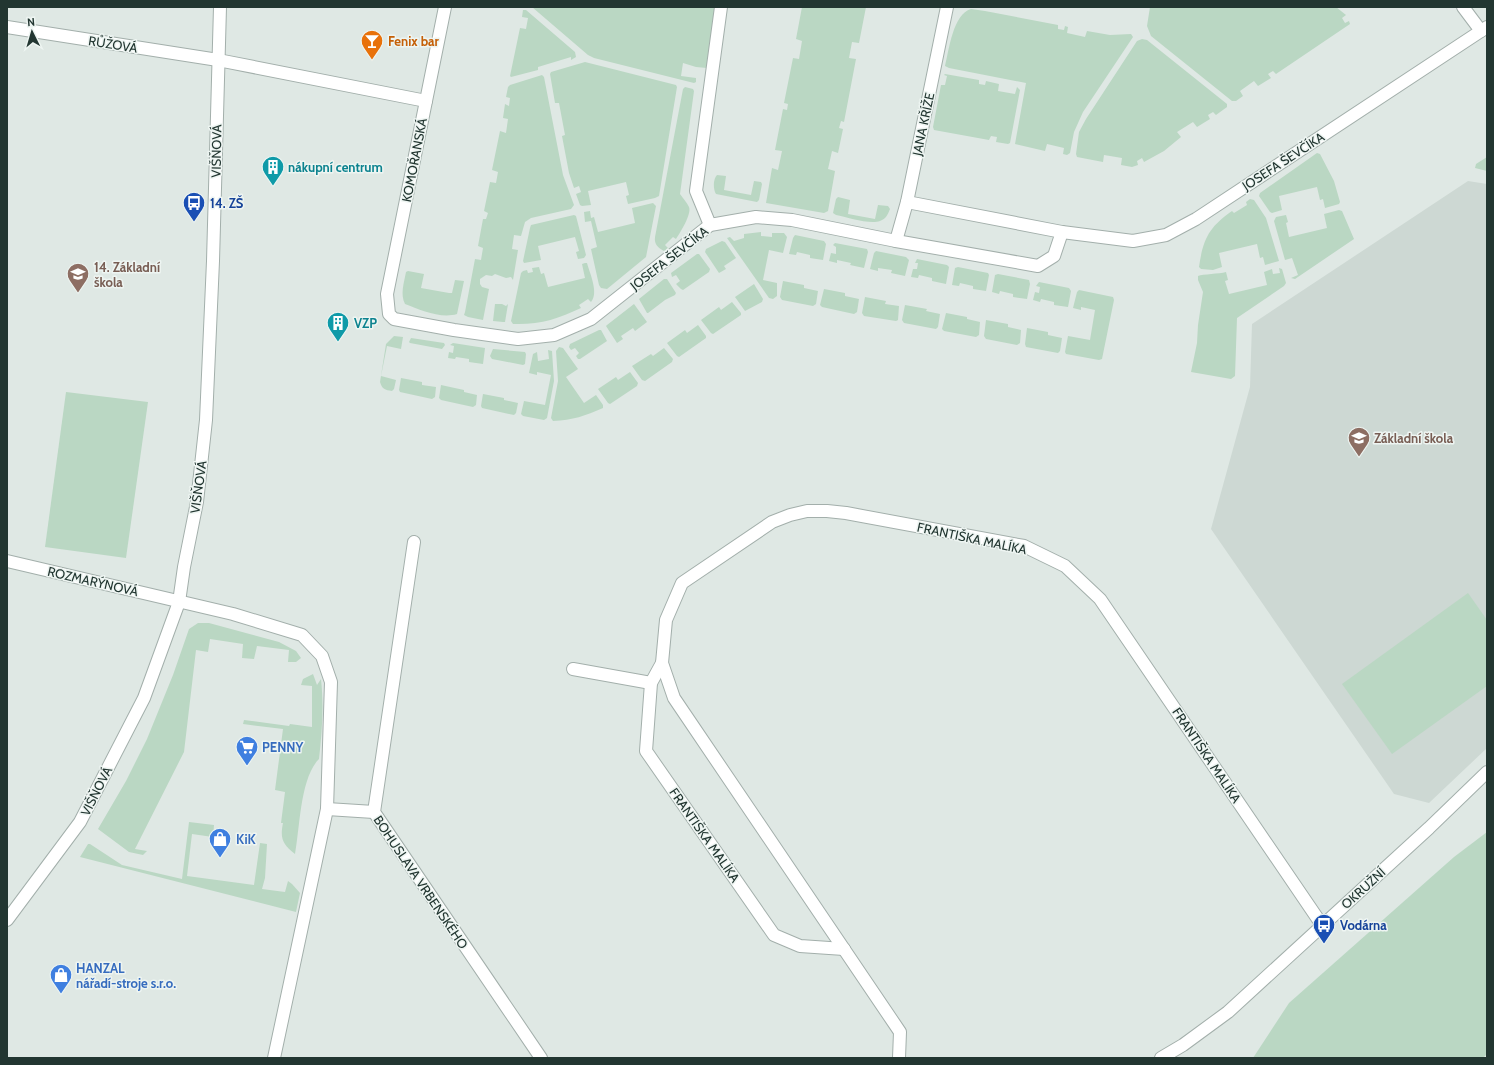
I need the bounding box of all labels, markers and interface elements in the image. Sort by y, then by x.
north arrow [12,12,52,52]
text: N [27,15,36,29]
bar icon: Fenix bar [359,28,385,61]
street label: RŮŽOVÁ [87,31,139,56]
place label: Fenix bar [388,33,440,49]
street label: JANA KŘÍŽE [907,91,938,158]
street label: KOMOŘANSKÁ [397,116,430,203]
street label: VIŠŇOVÁ [207,124,224,178]
street label: JOSEFA ŠEVČÍKA [1238,128,1327,194]
building icon: nákupní centrum [260,154,286,187]
place label: nákupní centrum [288,159,383,175]
bus stop icon: 14. ZŠ [181,190,207,223]
place label: 14. ZŠ [210,194,244,211]
street label: JOSEFA ŠEVČÍKA [625,222,711,294]
place label: 14. Základní škola [94,259,160,290]
school or university icon: 14. Základní škola [65,261,91,294]
building icon: VZP [325,310,351,343]
place label: VZP [354,315,377,331]
school or university icon: Základní škola [1346,425,1372,458]
place label: Základní škola [1374,430,1454,446]
street label: VIŠŇOVÁ [185,459,210,514]
street label: FRANTIŠKA MALÍKA [916,518,1028,557]
street label: ROZMARÝNOVÁ [46,562,140,599]
street label: FRANTIŠKA MALÍKA [1169,704,1246,806]
supermarket icon: PENNY [234,734,260,767]
place label: PENNY [262,739,304,755]
street label: VIŠŇOVÁ [76,763,115,818]
street label: FRANTIŠKA MALÍKA [666,784,744,885]
street label: BOHUSLAVA VRBENSKÉHO [370,812,472,952]
shop icon: KiK [207,826,233,859]
place label: KiK [236,831,256,847]
street label: OKRUŽNÍ [1337,863,1388,912]
bus stop icon: Vodárna [1311,912,1337,945]
place label: Vodárna [1340,917,1387,933]
place label: HANZAL nářadí-stroje s.r.o. [76,960,176,991]
shop icon: HANZAL nářadí-stroje s.r.o. [48,962,74,995]

